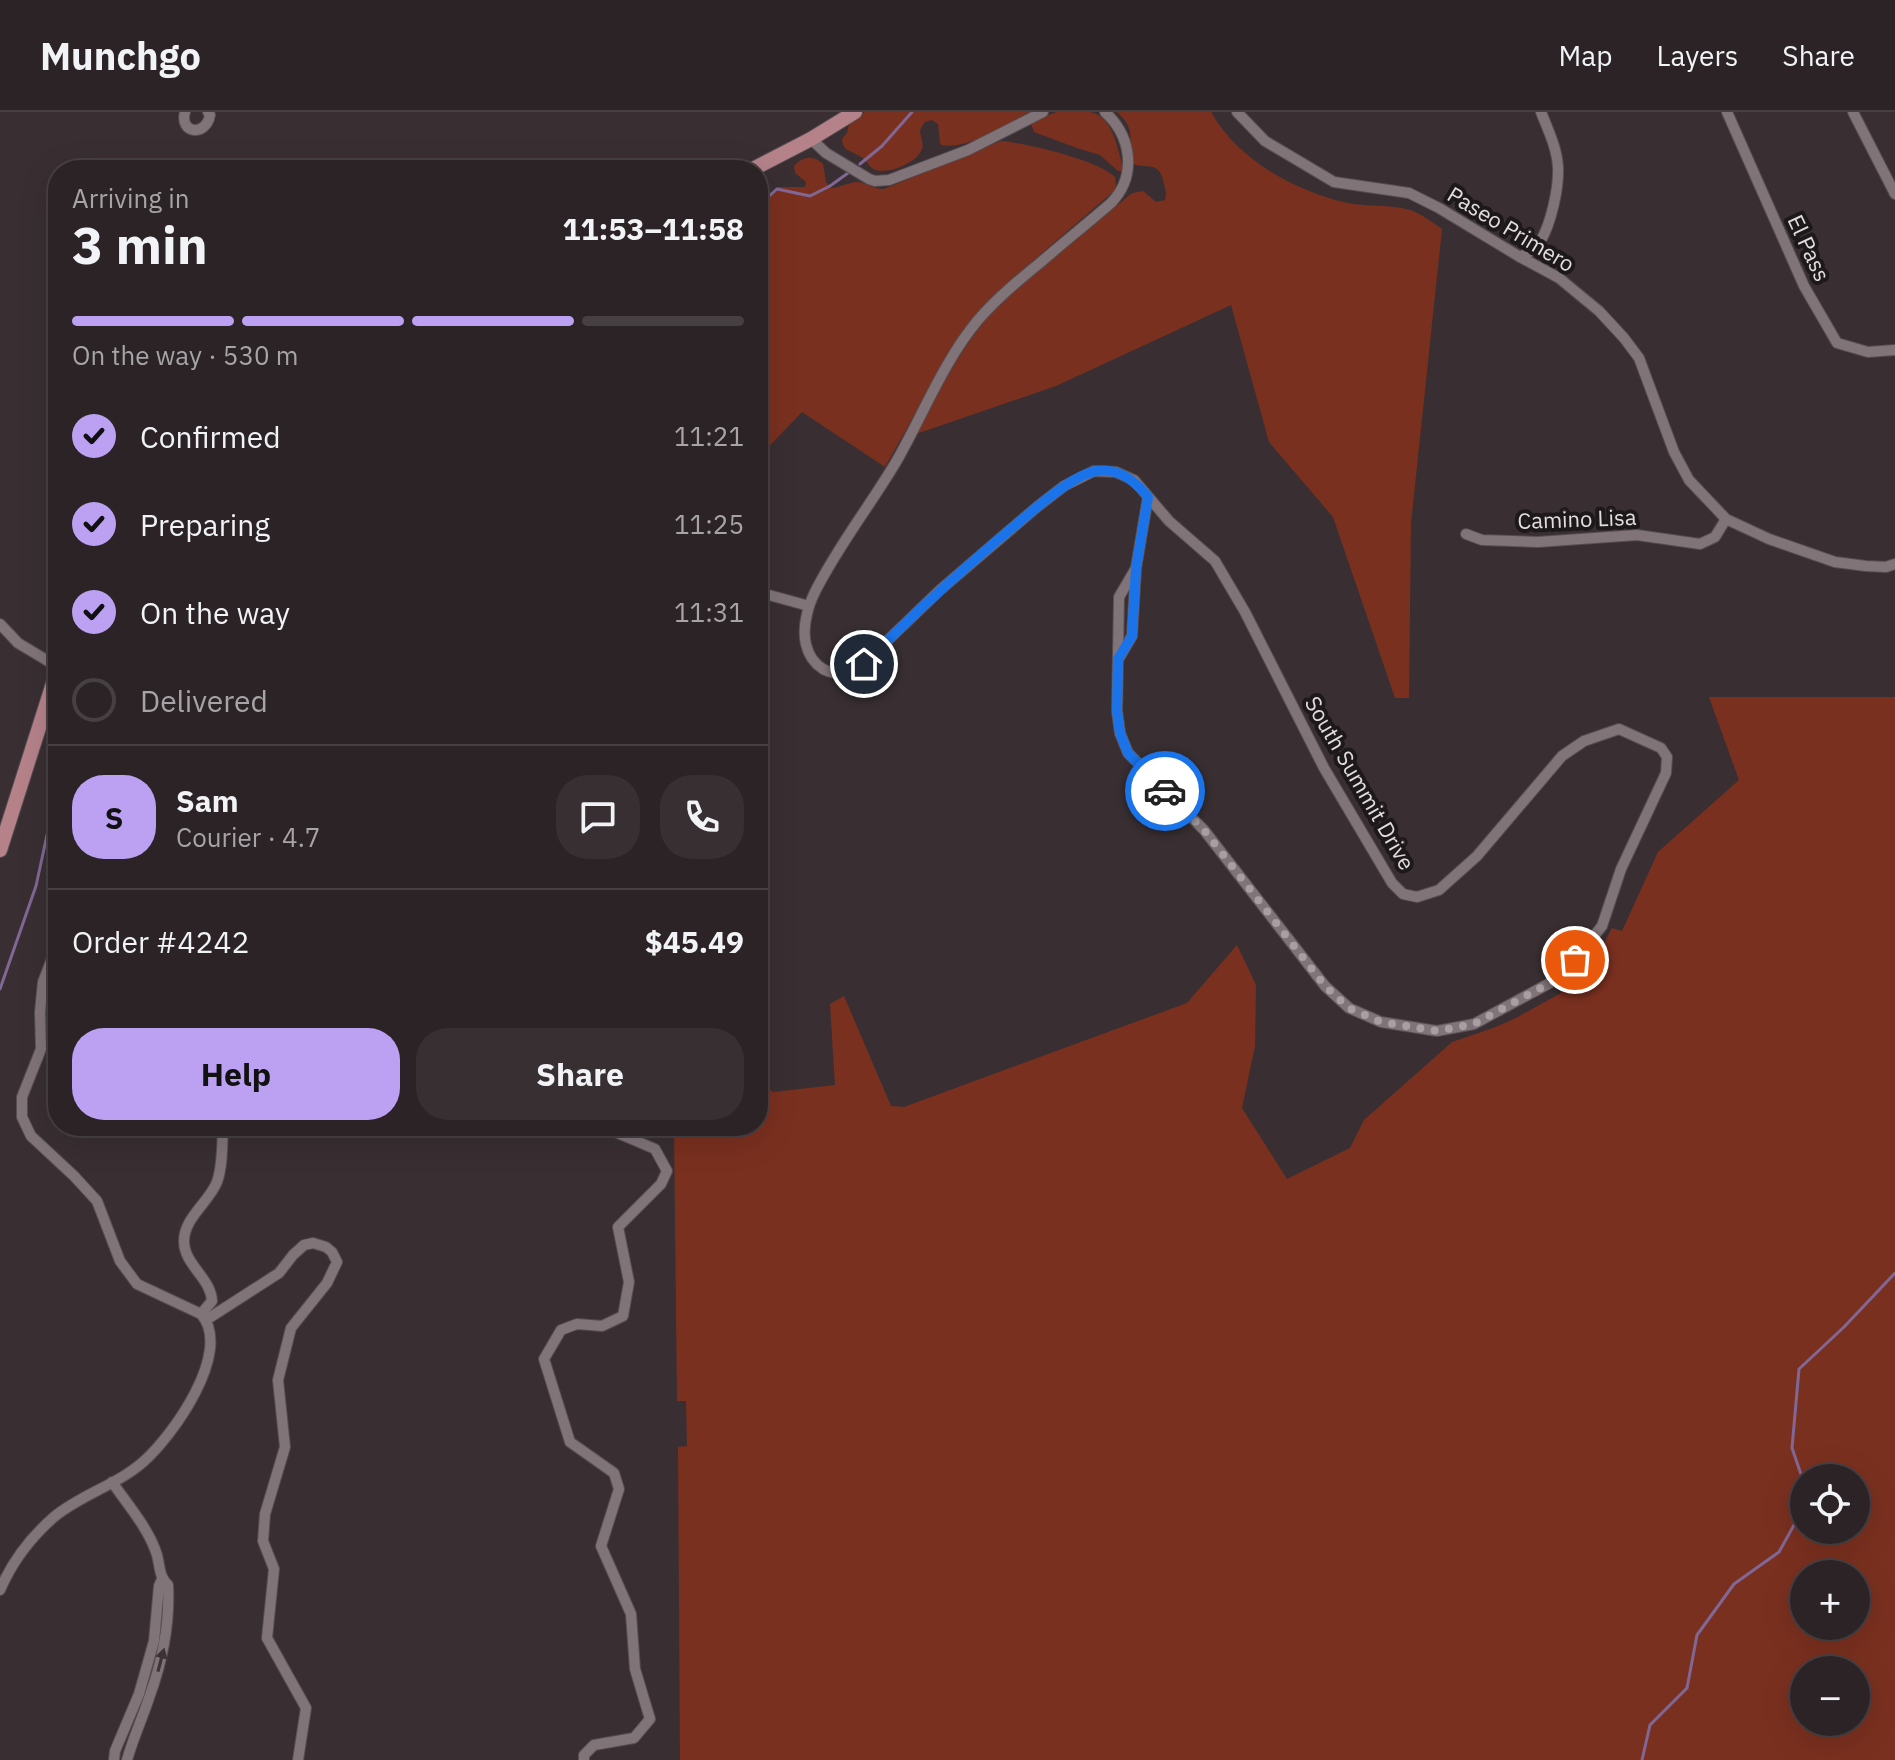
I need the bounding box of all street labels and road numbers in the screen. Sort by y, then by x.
street label: Paseo Primero [1442,179,1580,278]
street label: El Pass [1781,210,1837,286]
street label: Camino Lisa [1517,502,1637,535]
street label: South Summit Drive [1299,691,1422,875]

